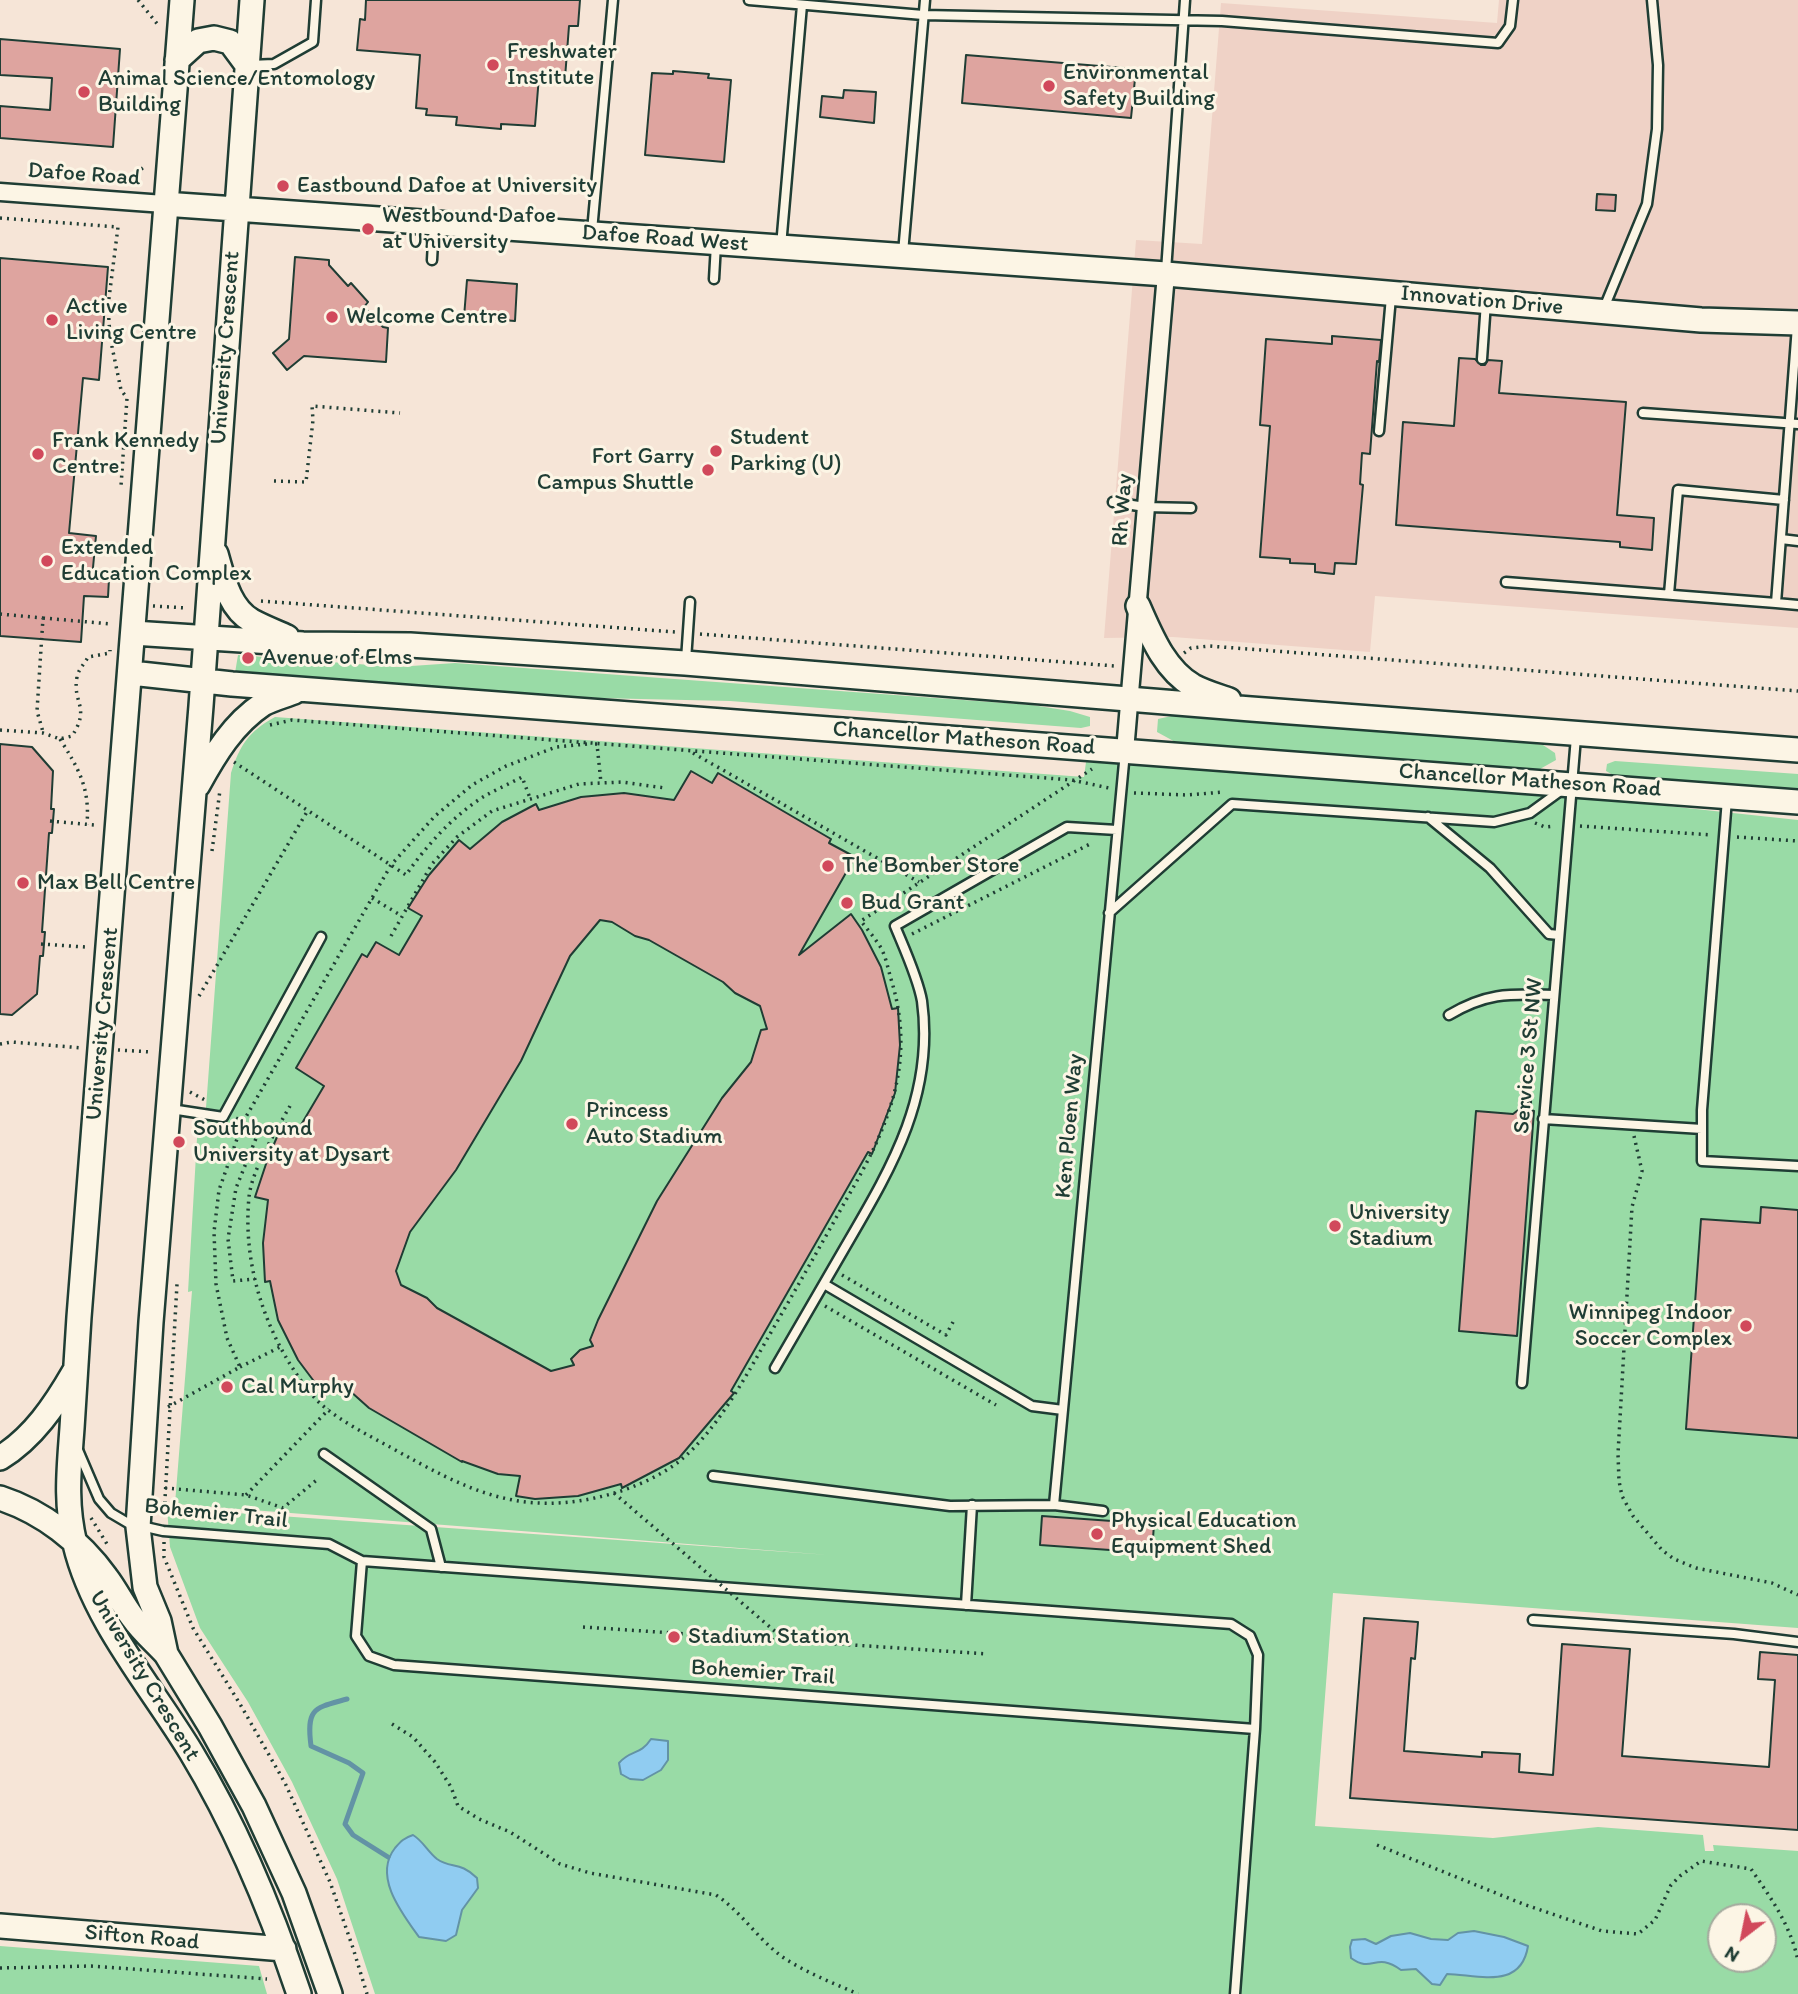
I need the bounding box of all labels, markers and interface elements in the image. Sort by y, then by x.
place label: Freshwater Institute [507,38,617,92]
marker: Freshwater Institute [485,57,501,73]
place label: Environmental Safety Building [1063,59,1215,113]
place label: Animal Science/Entomology Building [98,65,375,119]
marker: Environmental Safety Building [1041,78,1057,94]
marker: Animal Science/Entomology Building [76,84,92,100]
street label: Dafoe Road [27,157,141,193]
place label: Eastbound Dafoe at University [297,172,597,200]
marker: Eastbound Dafoe at University [275,178,291,194]
place label: Westbound Dafoe at University [382,202,556,256]
street label: Dafoe Road West [581,219,749,259]
marker: Westbound Dafoe at University [360,221,376,237]
street label: University Crescent [205,250,247,446]
street label: Innovation Drive [1400,280,1564,322]
place label: Active Living Centre [66,293,197,347]
place label: Welcome Centre [346,303,508,331]
marker: Welcome Centre [324,309,340,325]
marker: Active Living Centre [44,312,60,328]
place label: Student Parking (U) [730,424,841,478]
place label: Frank Kennedy Centre [52,427,199,481]
place label: Fort Garry Campus Shuttle [537,443,694,497]
marker: Student Parking (U) [708,443,724,459]
marker: Frank Kennedy Centre [30,446,46,462]
marker: Fort Garry Campus Shuttle [700,462,716,478]
street label: Rh Way [1107,473,1139,547]
place label: Extended Education Complex [61,534,251,588]
marker: Extended Education Complex [39,553,55,569]
place label: Avenue of Elms [262,644,413,672]
marker: Avenue of Elms [240,650,256,666]
street label: Chancellor Matheson Road [832,716,1096,762]
street label: Chancellor Matheson Road [1398,758,1662,804]
place label: The Bomber Store [842,852,1020,880]
marker: The Bomber Store [820,858,836,874]
place label: Max Bell Centre [37,869,195,897]
marker: Max Bell Centre [15,875,31,891]
place label: Bud Grant [861,889,964,917]
marker: Bud Grant [839,895,855,911]
street label: University Crescent [81,926,125,1122]
street label: Service 3 St NW [1508,977,1550,1135]
street label: Ken Ploen Way [1050,1053,1090,1199]
place label: Princess Auto Stadium [586,1097,723,1151]
place label: Southbound University at Dysart [193,1115,390,1169]
marker: Princess Auto Stadium [564,1116,580,1132]
marker: Southbound University at Dysart [171,1134,187,1150]
place label: University Stadium [1349,1199,1449,1253]
marker: University Stadium [1327,1218,1343,1234]
place label: Winnipeg Indoor Soccer Complex [1569,1299,1732,1353]
marker: Winnipeg Indoor Soccer Complex [1738,1318,1754,1334]
place label: Cal Murphy [241,1373,354,1401]
marker: Cal Murphy [219,1379,235,1395]
street label: Bohemier Trail [143,1493,289,1535]
place label: Physical Education Equipment Shed [1111,1507,1296,1561]
marker: Physical Education Equipment Shed [1089,1526,1105,1542]
street label: University Crescent [82,1586,206,1766]
place label: Stadium Station [688,1623,850,1651]
marker: Stadium Station [666,1629,682,1645]
street label: Bohemier Trail [690,1654,836,1692]
north arrow [1707,1903,1777,1973]
street label: Sifton Road [83,1919,201,1957]
text: N [1720,1941,1743,1968]

